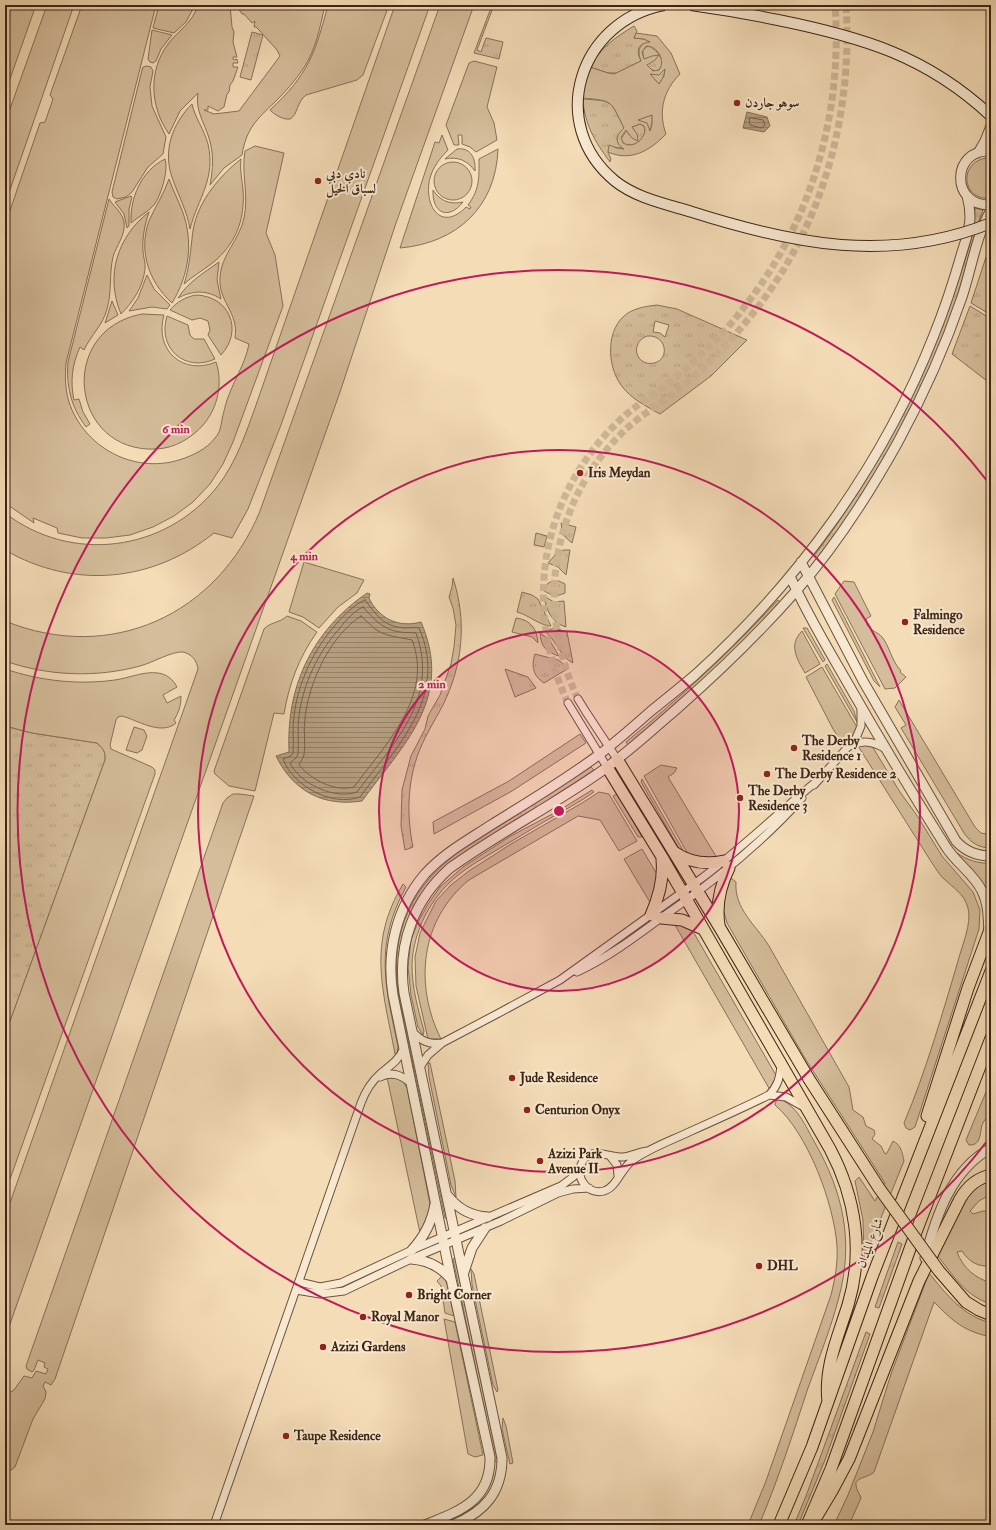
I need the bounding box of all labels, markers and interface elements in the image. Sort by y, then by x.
place label: سوهو جاردن [745,95,799,111]
marker: سوهو جاردن [732,98,742,108]
place label: نادي دبي لسباق الخيل [325,166,376,198]
marker: نادي دبي لسباق الخيل [313,176,323,186]
text: 6 min [162,422,190,437]
place label: Iris Meydan [588,465,651,482]
marker: Iris Meydan [575,468,585,478]
text: 4 min [289,549,319,564]
place label: Falmingo Residence [913,607,965,638]
marker: Falmingo Residence [900,617,910,627]
text: 2 min [418,677,446,692]
place label: The Derby Residence 1 [801,733,861,764]
marker: The Derby Residence 1 [789,743,799,753]
place label: The Derby Residence 2 [774,766,897,783]
marker: The Derby Residence 2 [762,769,772,779]
place label: The Derby Residence 3 [747,783,807,814]
marker: The Derby Residence 3 [735,793,745,803]
centre of rings [552,804,566,818]
place label: Jude Residence [519,1070,599,1087]
marker: Jude Residence [507,1073,517,1083]
place label: Centurion Onyx [535,1102,620,1119]
marker: Centurion Onyx [522,1105,532,1115]
place label: Azizi Park Avenue II [547,1146,603,1177]
marker: Azizi Park Avenue II [535,1156,545,1166]
street label: شارع الميدان [853,1216,890,1271]
place label: DHL [767,1258,798,1274]
marker: DHL [754,1261,764,1271]
place label: Bright Corner [417,1287,493,1304]
marker: Bright Corner [404,1290,414,1300]
place label: Royal Manor [371,1309,440,1326]
marker: Royal Manor [358,1312,368,1322]
place label: Azizi Gardens [330,1339,406,1355]
marker: Azizi Gardens [318,1342,328,1352]
place label: Taupe Residence [293,1428,381,1445]
marker: Taupe Residence [281,1431,291,1441]

